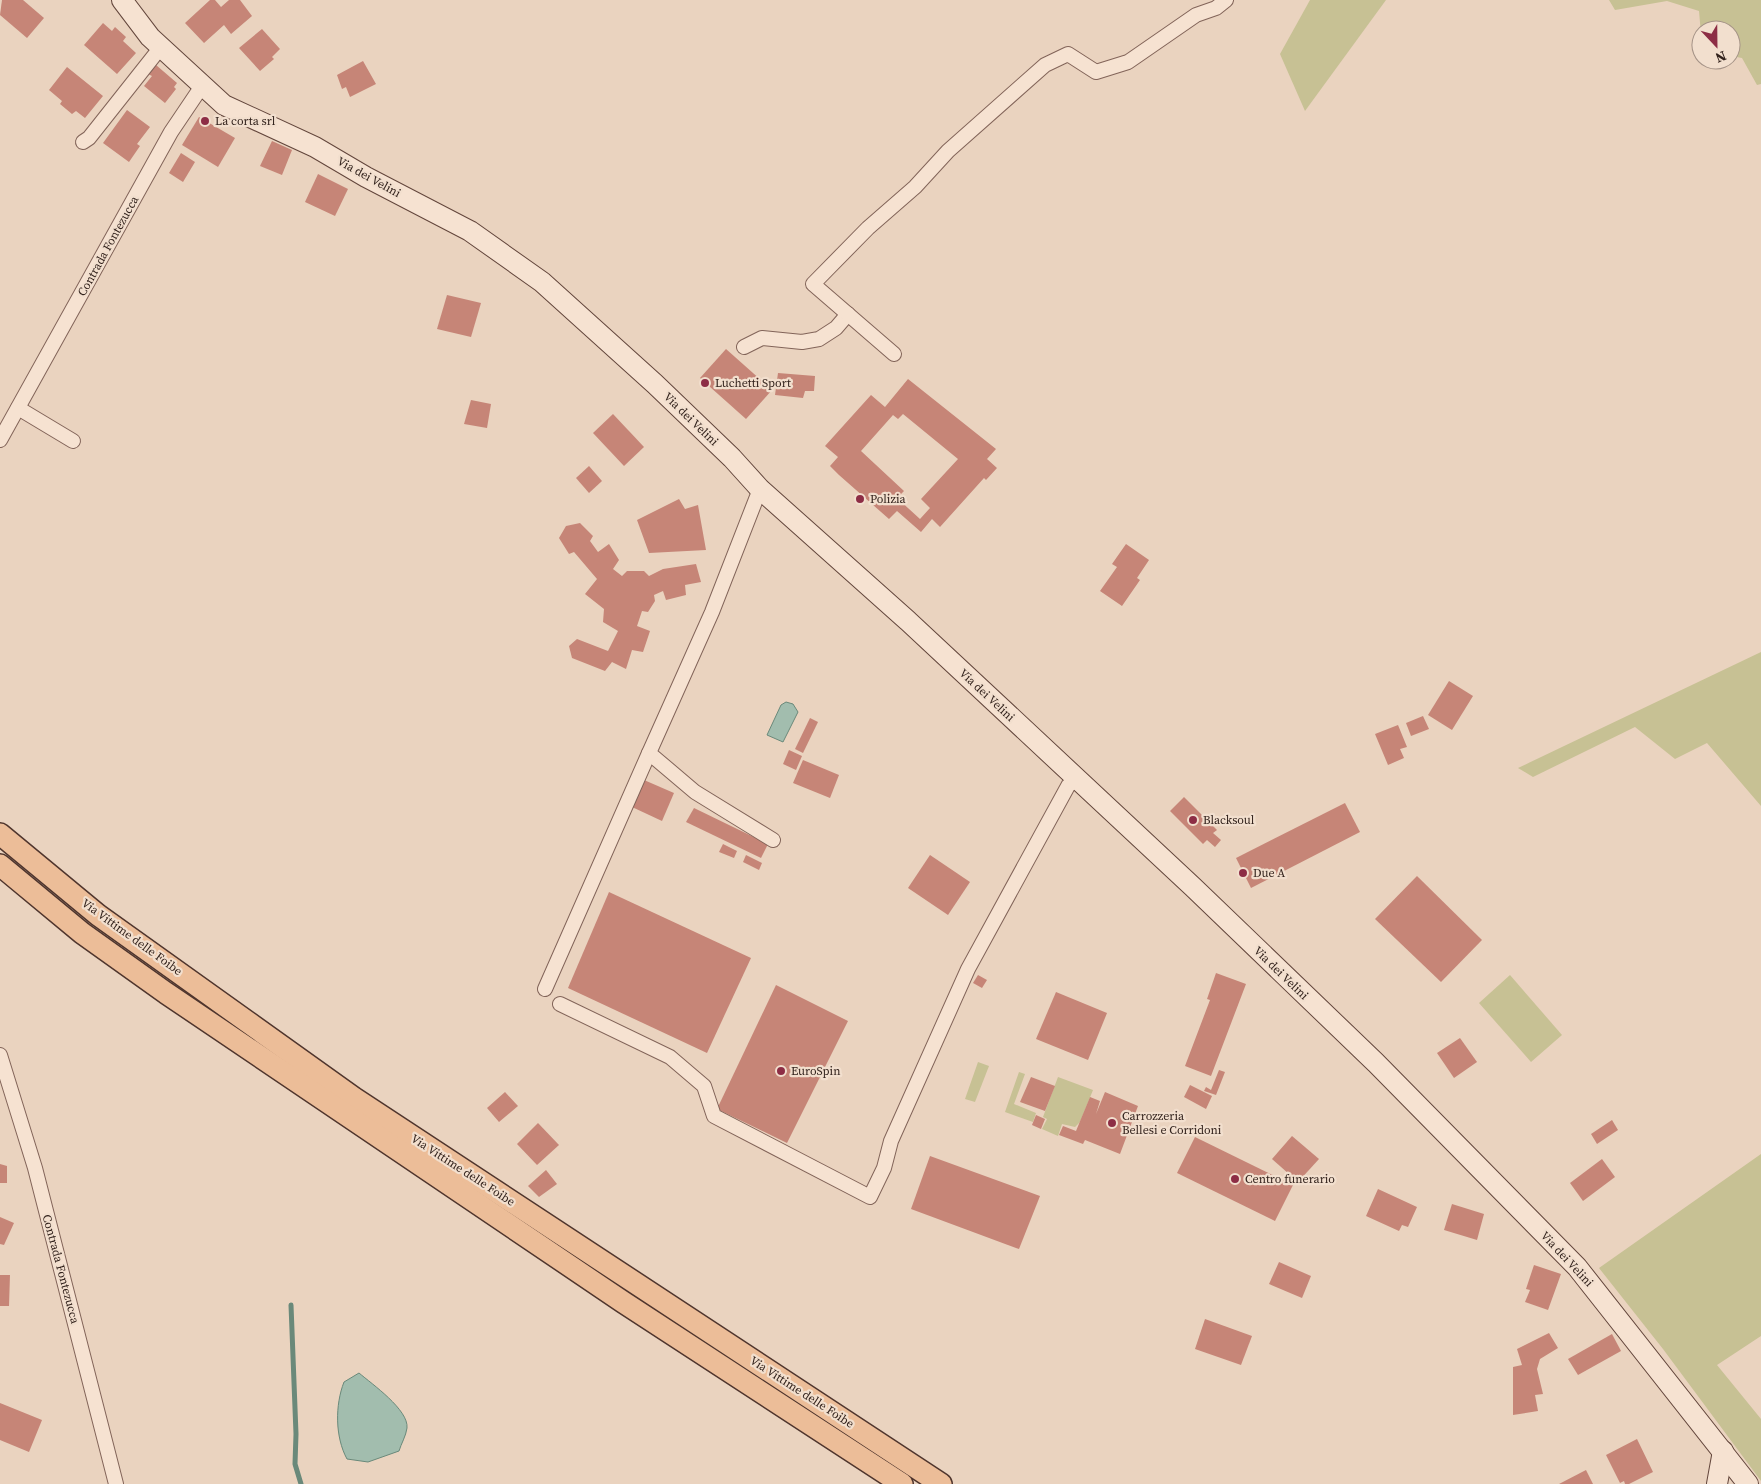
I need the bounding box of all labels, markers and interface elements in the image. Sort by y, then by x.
north arrow [1691,20,1741,70]
text: N [1712,46,1729,68]
place label: La corta srl [215,113,276,129]
marker: La corta srl [199,115,211,127]
street label: Via dei Velini [334,153,404,201]
street label: Contrada Fontezucca [74,192,143,299]
place label: Luchetti Sport [715,375,791,391]
marker: Luchetti Sport [699,377,711,389]
street label: Via dei Velini [660,389,722,449]
place label: Polizia [870,491,906,507]
marker: Polizia [854,493,866,505]
street label: Via dei Velini [956,665,1018,725]
place label: Blacksoul [1203,812,1255,828]
marker: Blacksoul [1187,814,1199,826]
place label: Due A [1253,865,1285,881]
marker: Due A [1237,867,1249,879]
street label: Via Vittime delle Foibe [78,895,186,979]
street label: Via dei Velini [1250,943,1312,1003]
place label: EuroSpin [791,1063,840,1079]
marker: EuroSpin [775,1065,787,1077]
place label: Carrozzeria Bellesi e Corridoni [1122,1108,1222,1138]
marker: Carrozzeria Bellesi e Corridoni [1106,1117,1118,1129]
street label: Via Vittime delle Foibe [408,1130,518,1210]
place label: Centro funerario [1245,1171,1335,1187]
marker: Centro funerario [1229,1173,1241,1185]
street label: Contrada Fontezucca [39,1213,83,1326]
street label: Via dei Velini [1537,1228,1597,1290]
street label: Via Vittime delle Foibe [747,1352,857,1432]

